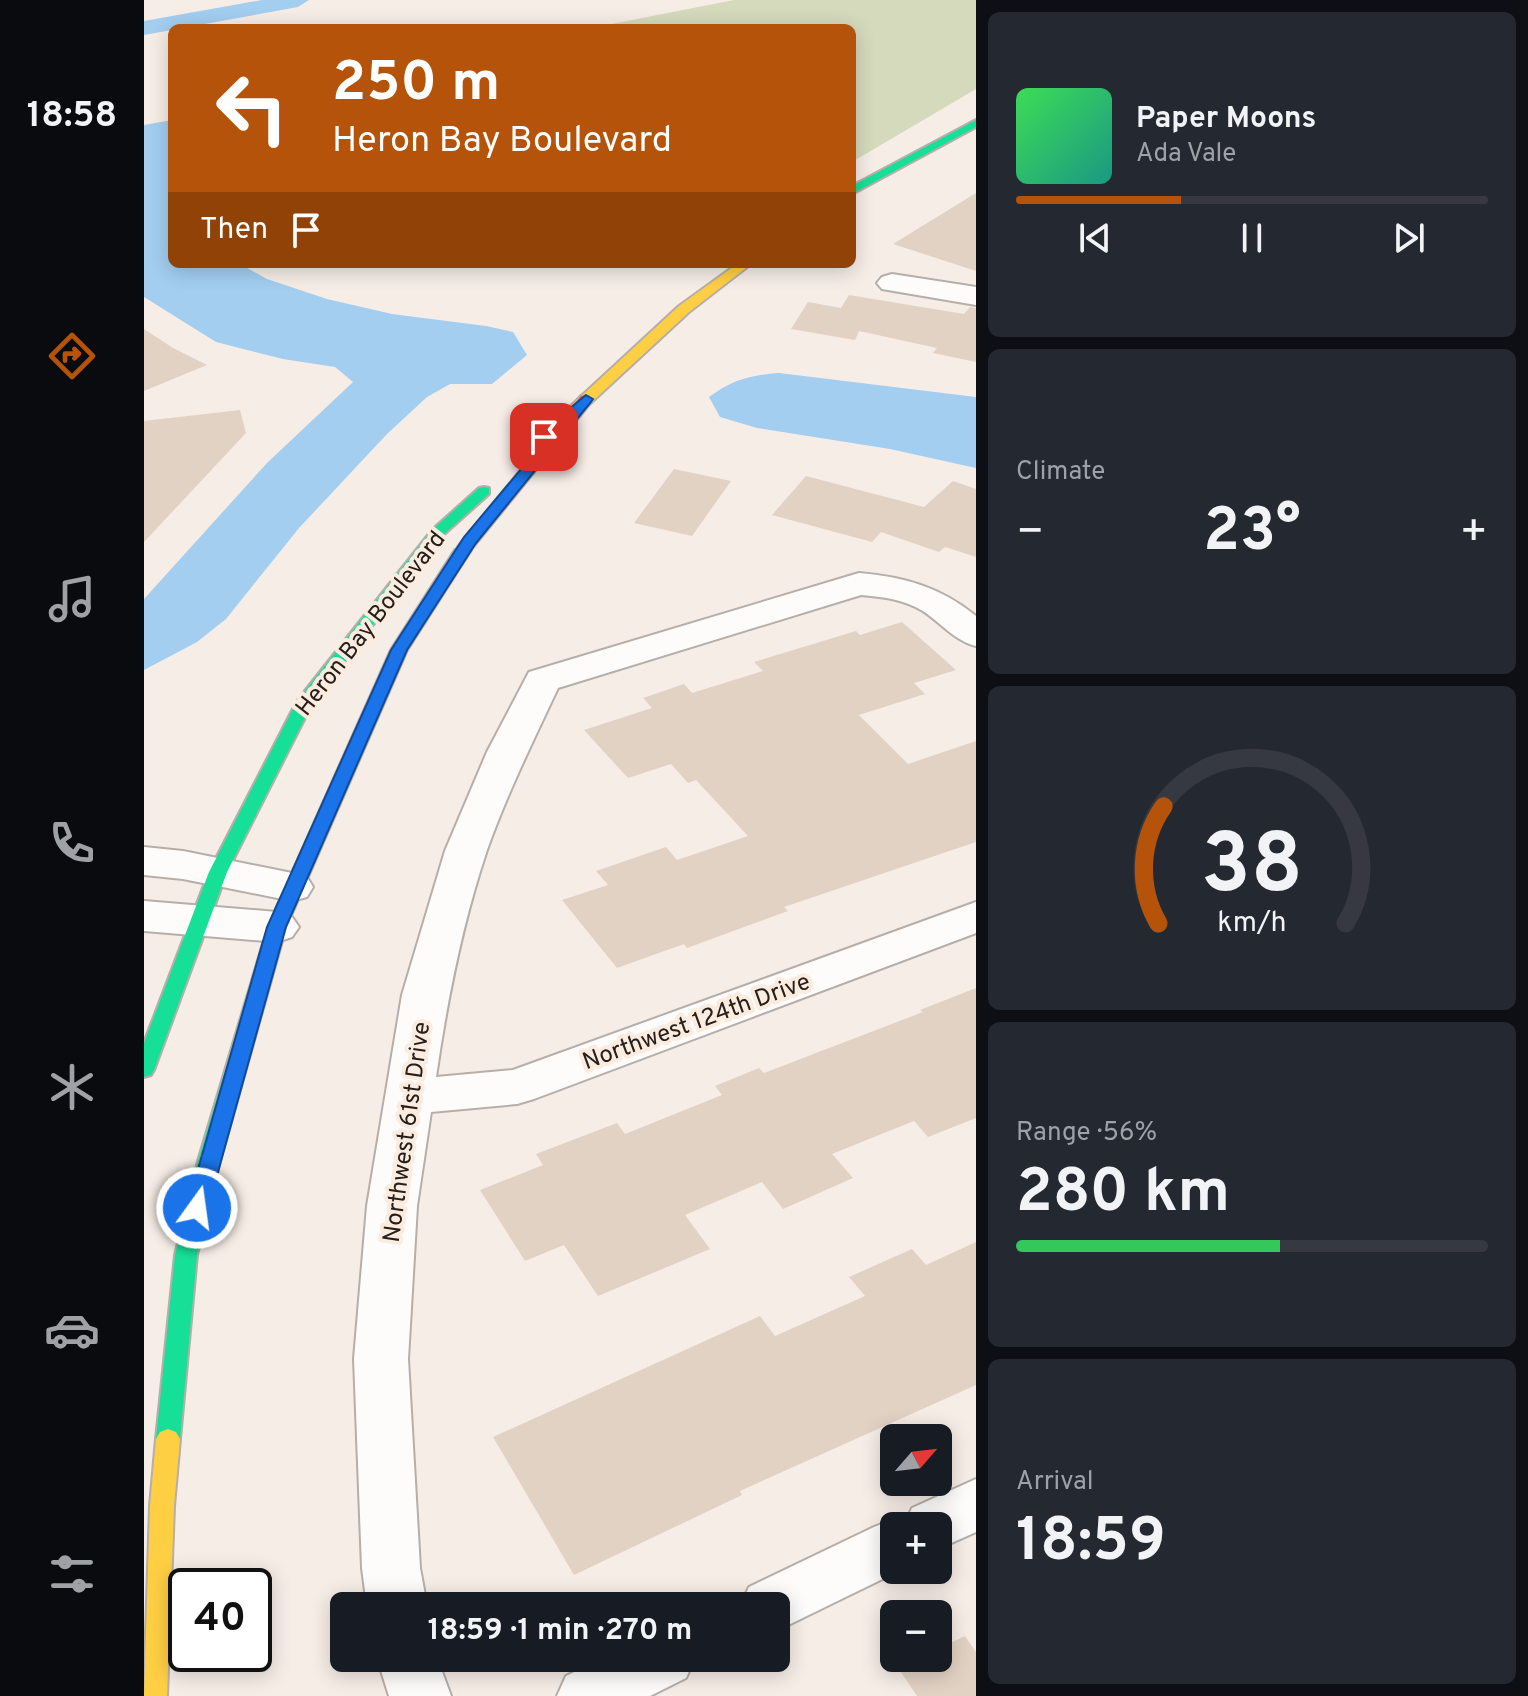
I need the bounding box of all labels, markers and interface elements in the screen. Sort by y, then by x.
text: 250 m [332,50,500,120]
icon: left [200,56,304,160]
text: 18:58 [27,94,117,140]
text: Paper Moons [1136,101,1316,138]
text: Heron Bay Boulevard [332,119,672,165]
text: Ada Vale [1136,138,1236,171]
icon: arrive [284,208,328,252]
text: Then [200,212,268,249]
icon: previous [1073,216,1117,260]
icon: pause [1230,216,1274,260]
icon: next [1387,216,1431,260]
icon: directions [44,328,100,384]
pin [510,403,578,471]
icon: arrive [522,415,566,459]
text: Climate [1016,456,1105,489]
text: 23° [1203,496,1301,572]
text: − [1016,506,1044,562]
text: + [1460,506,1488,562]
street label: Heron Bay Boulevard [290,526,453,723]
icon: music [44,571,100,627]
icon: phone [44,815,100,871]
text: 38 [1201,817,1303,922]
text: km/h [1217,906,1287,942]
street label: Northwest 124th Drive [579,968,815,1078]
street label: Northwest 61st Drive [378,1020,438,1245]
icon: climate [44,1059,100,1115]
text: Range · 56% [1016,1117,1157,1150]
text: 280 km [1016,1157,1230,1233]
position arrow [155,1166,239,1250]
icon: car [44,1302,100,1358]
north arrow [880,1424,952,1496]
map controls [880,1424,952,1672]
text: Arrival [1016,1466,1094,1499]
text: 18:59 [1016,1506,1166,1582]
button: + [880,1512,952,1584]
icon: filters [44,1546,100,1602]
speed limit sign: 40 [168,1568,272,1672]
button: − [880,1600,952,1672]
text: 18:59 · 1 min · 270 m [428,1613,692,1650]

